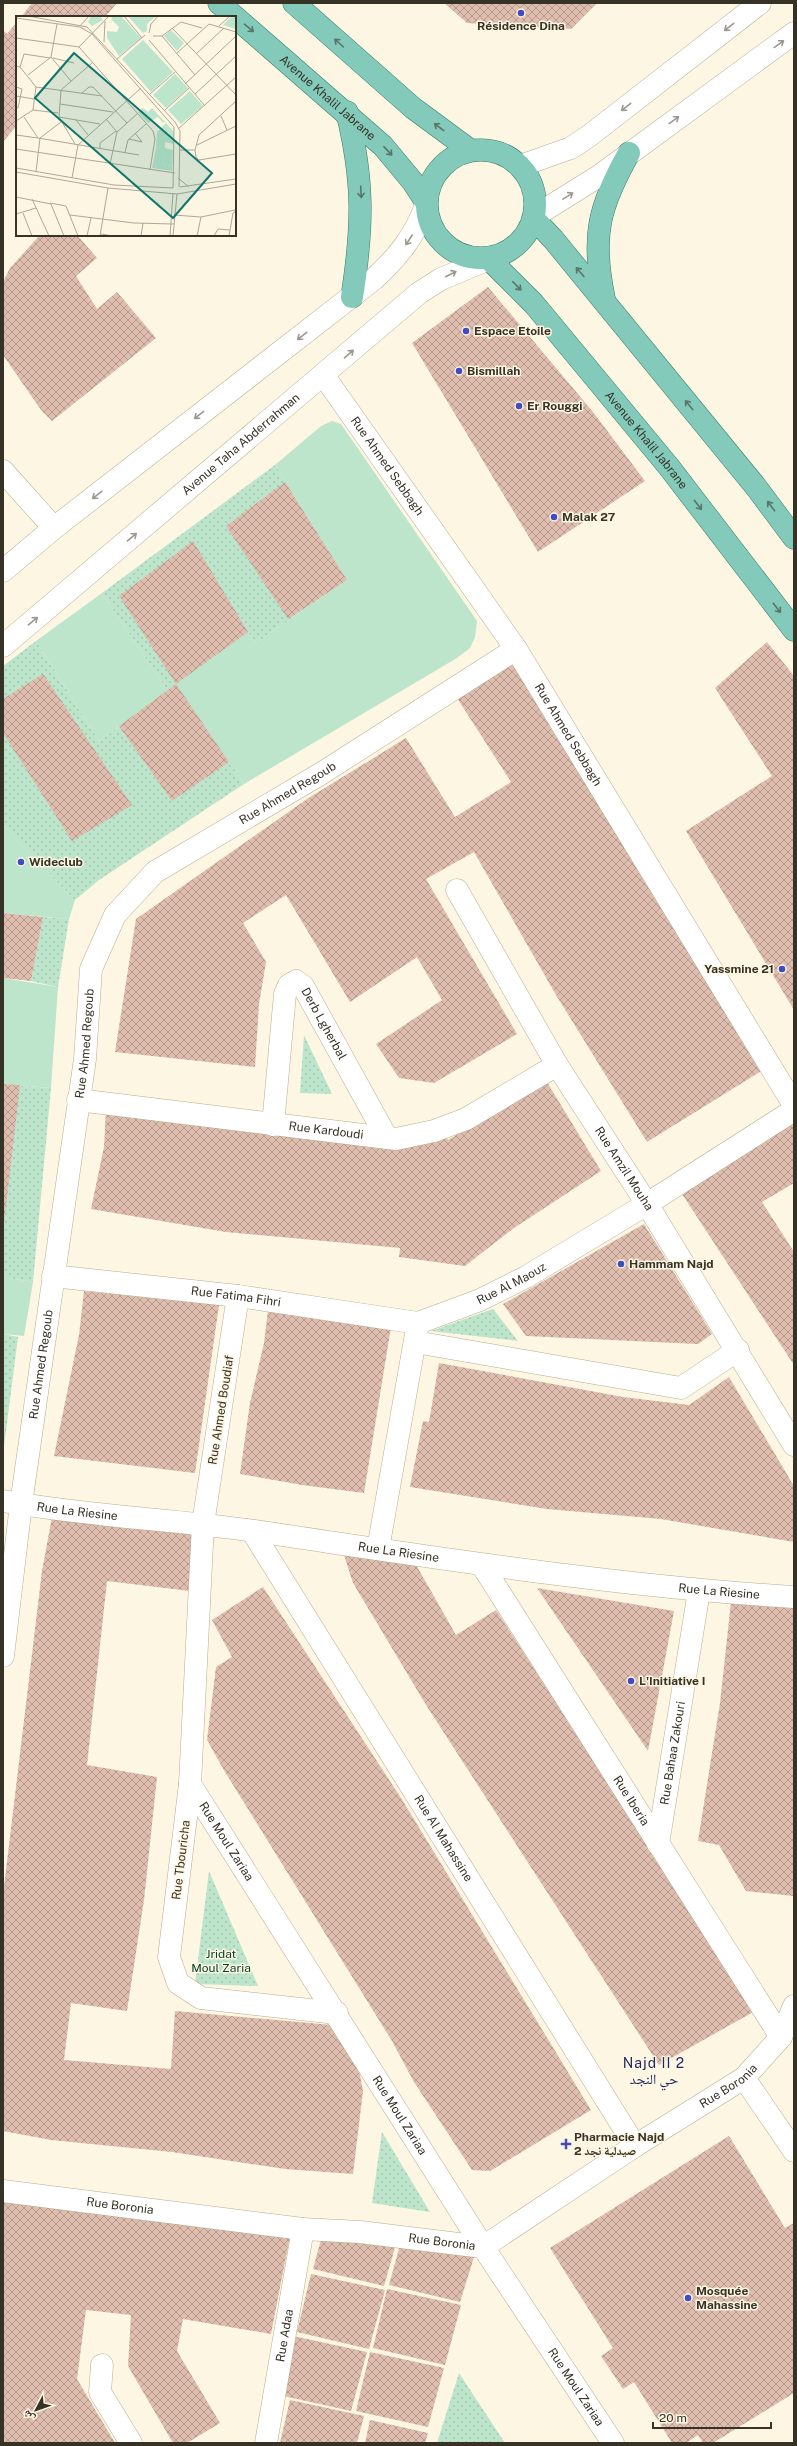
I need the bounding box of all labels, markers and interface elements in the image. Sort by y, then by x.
marker: Résidence Dina [516,8,526,18]
inset map [16,16,236,236]
place label: Résidence Dina [477,19,565,33]
one-way arrow [244,23,254,32]
one-way arrow [723,23,734,31]
one-way arrow [335,39,345,48]
one-way arrow [773,40,784,48]
street label: Avenue Khalil Jabrane [277,52,378,143]
one-way arrow [621,102,632,111]
one-way arrow [668,116,679,125]
one-way arrow [433,123,444,131]
one-way arrow [383,146,392,156]
one-way arrow [357,185,364,198]
one-way arrow [562,192,573,200]
one-way arrow [405,235,413,246]
one-way arrow [576,267,585,278]
one-way arrow [445,270,457,277]
one-way arrow [512,281,522,291]
place label: Espace Etoile [474,324,551,338]
marker: Espace Etoile [461,326,471,336]
one-way arrow [297,331,308,340]
one-way arrow [344,350,354,359]
place label: Bismillah [467,364,520,378]
marker: Bismillah [454,366,464,376]
street label: Avenue Khalil Jabrane [602,388,690,492]
street label: Avenue Taha Abderrahman [179,390,303,498]
place label: Er Rouggi [527,399,583,413]
one-way arrow [685,400,694,411]
marker: Er Rouggi [514,401,524,411]
one-way arrow [194,411,205,420]
street label: Rue Ahmed Sebbagh [348,414,427,518]
one-way arrow [91,491,102,499]
one-way arrow [694,499,702,510]
one-way arrow [767,501,775,512]
place label: Malak 27 [562,510,615,524]
marker: Malak 27 [549,512,559,522]
one-way arrow [127,533,138,542]
one-way arrow [773,602,782,613]
one-way arrow [28,616,38,625]
street label: Rue Ahmed Sebbagh [532,681,605,788]
street label: Rue Ahmed Regoub [237,759,339,827]
place label: Wideclub [29,855,83,869]
marker: Wideclub [16,857,26,867]
place label: Yassmine 21 [704,962,774,976]
marker: Yassmine 21 [777,964,787,974]
street label: Derb Lgherbal [298,985,349,1062]
street label: Rue Ahmed Regoub [72,988,97,1099]
street label: Rue Kardoudi [288,1119,364,1142]
street label: Rue Amzil Mouha [592,1124,656,1213]
place label: Hammam Najd [629,1257,714,1271]
street label: Rue Al Maouz [474,1259,549,1308]
marker: Hammam Najd [616,1259,626,1269]
street label: Rue Fatima Fihri [190,1284,282,1309]
street label: Rue Ahmed Regoub [26,1309,56,1420]
street label: Rue Ahmed Boudiaf [205,1354,237,1466]
street label: Rue La Riesine [36,1500,119,1523]
street label: Rue La Riesine [357,1539,440,1565]
street label: Rue La Riesine [678,1581,761,1602]
place label: L'Initiative I [639,1674,705,1688]
marker: L'Initiative I [626,1676,636,1686]
street label: Rue Bahaa Zakouri [657,1700,688,1806]
street label: Rue Iberia [610,1773,652,1828]
street label: Rue Al Mahassine [411,1792,476,1884]
street label: Rue Moul Zariaa [196,1799,257,1884]
street label: Rue Tbouricha [169,1819,193,1901]
park label: Jridat Moul Zaria [191,1947,251,1975]
district label: Najd II 2 حي النجد [623,2055,685,2091]
street label: Rue Boronia [697,2061,760,2111]
street label: Rue Moul Zariaa [369,2073,430,2157]
place label: Pharmacie Najd 2 صيدلية نجد [574,2130,664,2158]
marker: Pharmacie Najd 2 صيدلية نجد [561,2139,571,2149]
street label: Rue Boronia [86,2195,154,2217]
street label: Rue Boronia [408,2231,476,2253]
place label: Mosquée Mahassine [696,2284,758,2312]
marker: Mosquée Mahassine [683,2293,693,2303]
street label: Rue Adaa [273,2308,296,2363]
street label: Rue Moul Zariaa [545,2345,607,2429]
north arrow [16,2390,56,2430]
scale bar [653,2404,771,2430]
text: ش [20,2407,38,2425]
text: 20 m [659,2411,687,2425]

